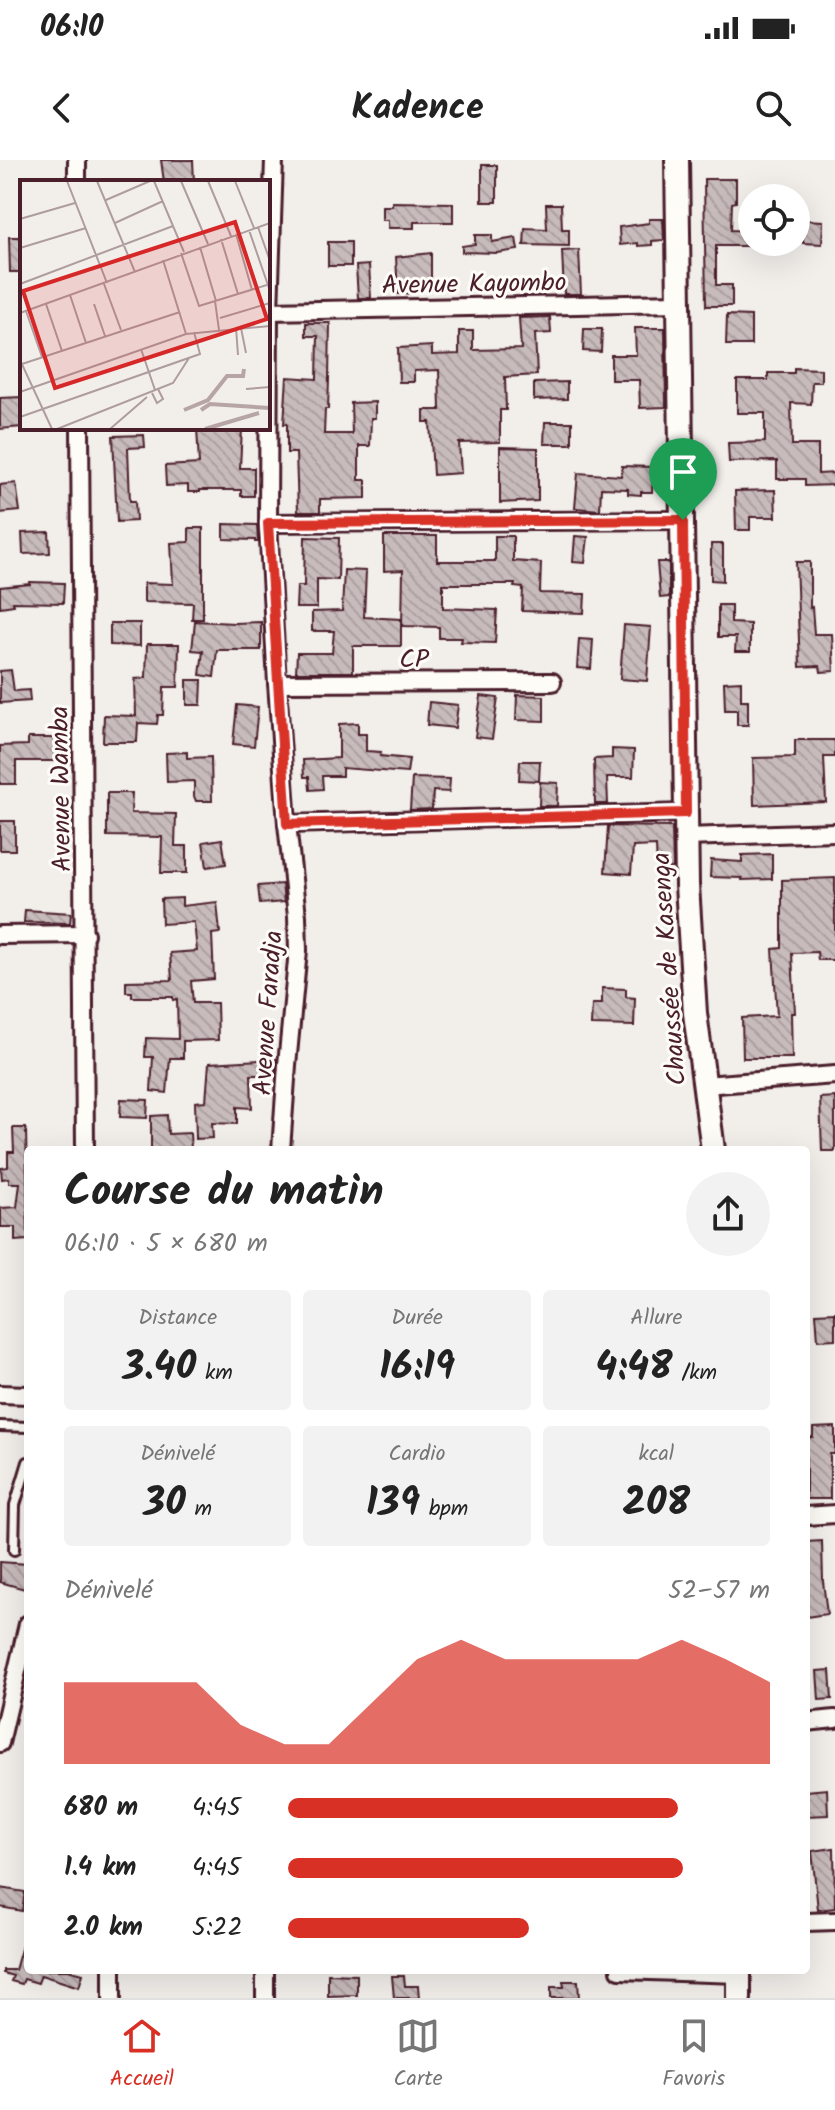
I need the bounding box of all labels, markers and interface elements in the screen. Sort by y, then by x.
text: 06:10 [40,4,103,52]
text: Kadence [351,80,484,137]
icon: back [40,86,84,130]
icon: search [751,86,795,130]
inset map [20,180,270,430]
map controls [738,184,810,256]
button: locate [738,184,810,256]
street label: Avenue Kayombo [381,262,567,308]
pin [649,438,717,520]
icon: arrive [661,450,705,494]
street label: CP [399,639,430,681]
street label: Avenue Wamba [40,706,84,872]
street label: Chaussée de Kasenga [641,851,699,1087]
street label: Avenue Faradja [242,929,296,1097]
text: Course du matin [64,1158,384,1228]
button: share [686,1172,770,1256]
text: 06:10 · 5 × 680 m [64,1223,268,1265]
text: Distance [138,1301,217,1336]
text: Durée [391,1301,443,1336]
text: Allure [630,1301,682,1336]
text: 3.40 [122,1336,196,1400]
text: 16:19 [379,1336,455,1400]
text: 4:48 [596,1336,673,1400]
text: km [196,1356,233,1391]
text: /km [673,1356,717,1391]
text: Dénivelé [140,1437,215,1472]
text: Cardio [389,1437,445,1472]
text: kcal [638,1437,674,1472]
text: 30 [143,1472,186,1536]
text: 139 [366,1472,420,1536]
text: 208 [623,1472,690,1536]
text: m [186,1492,212,1527]
text: bpm [420,1492,468,1527]
text: Dénivelé [64,1570,153,1612]
text: 52–57 m [668,1570,770,1612]
text: 680 m [64,1787,138,1829]
text: 4:45 [192,1787,241,1829]
text: 1.4 km [64,1847,136,1889]
text: 4:45 [192,1847,241,1889]
text: 2.0 km [64,1907,143,1949]
text: 5:22 [192,1907,243,1949]
tab: Accueil [110,2014,174,2097]
tab: Carte [393,2014,443,2097]
tab: Favoris [662,2014,725,2097]

